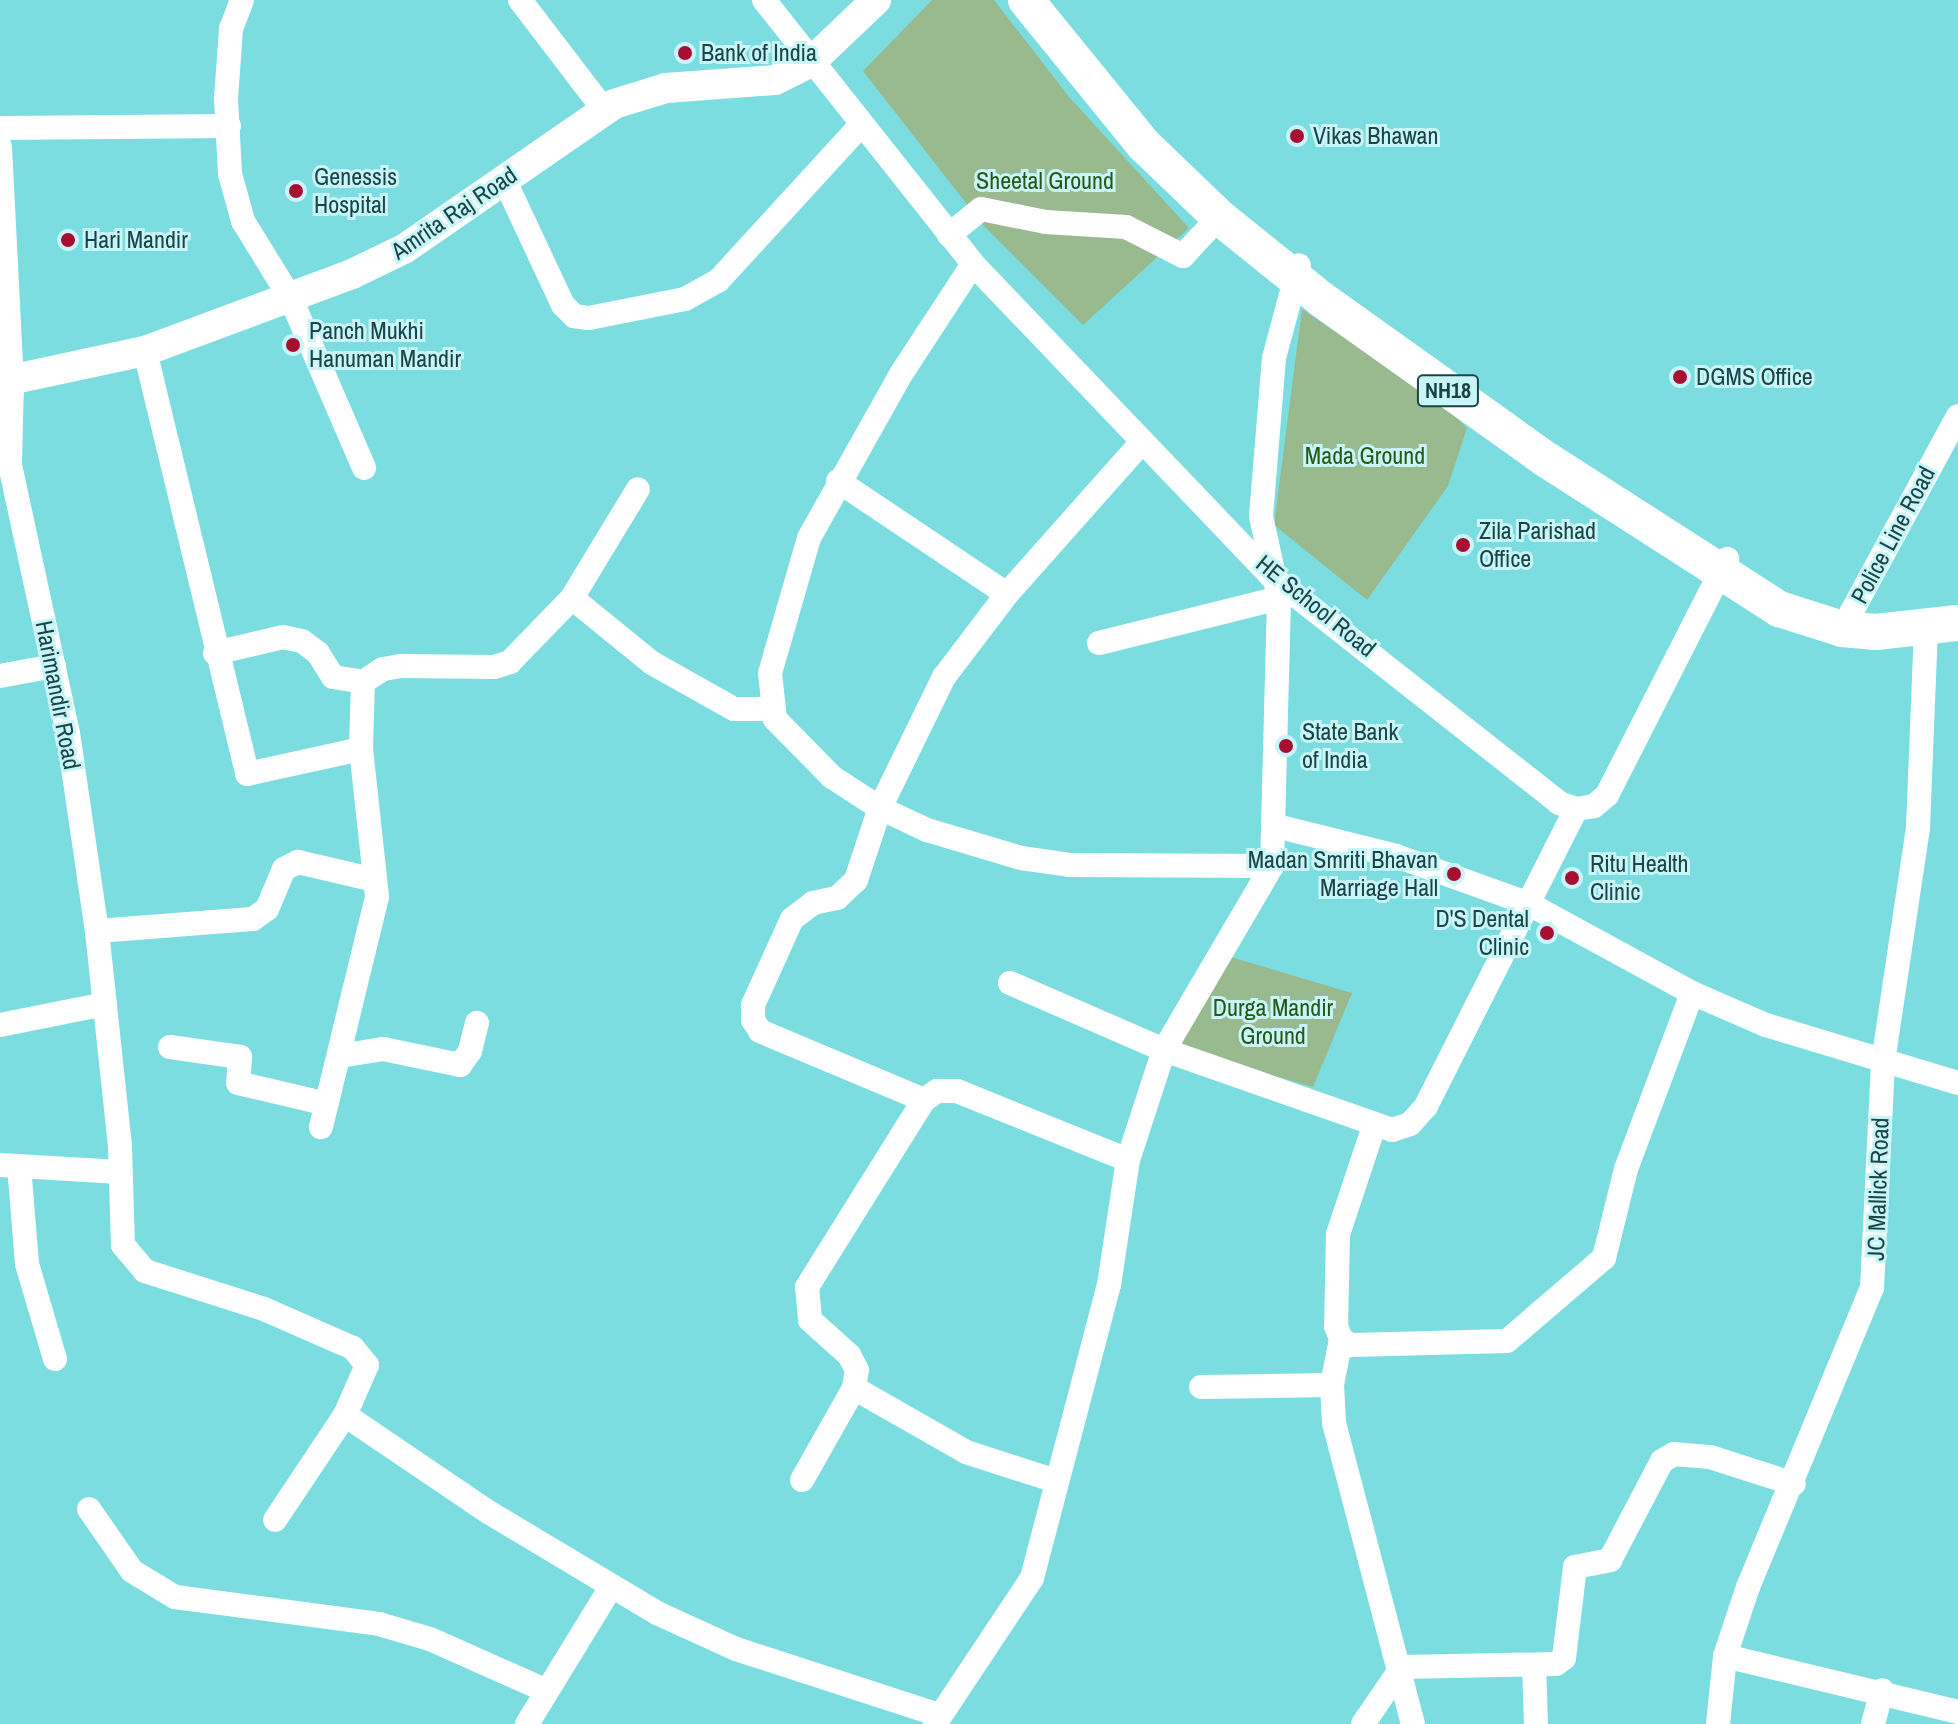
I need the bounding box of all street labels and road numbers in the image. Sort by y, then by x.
street label: Amrita Raj Road [386,160,522,266]
road number: NH18 [1416,373,1480,409]
street label: Police Line Road [1845,462,1941,608]
street label: HE School Road [1250,549,1382,663]
street label: Harimandir Road [29,618,87,772]
street label: JC Mallick Road [1861,1117,1895,1261]

